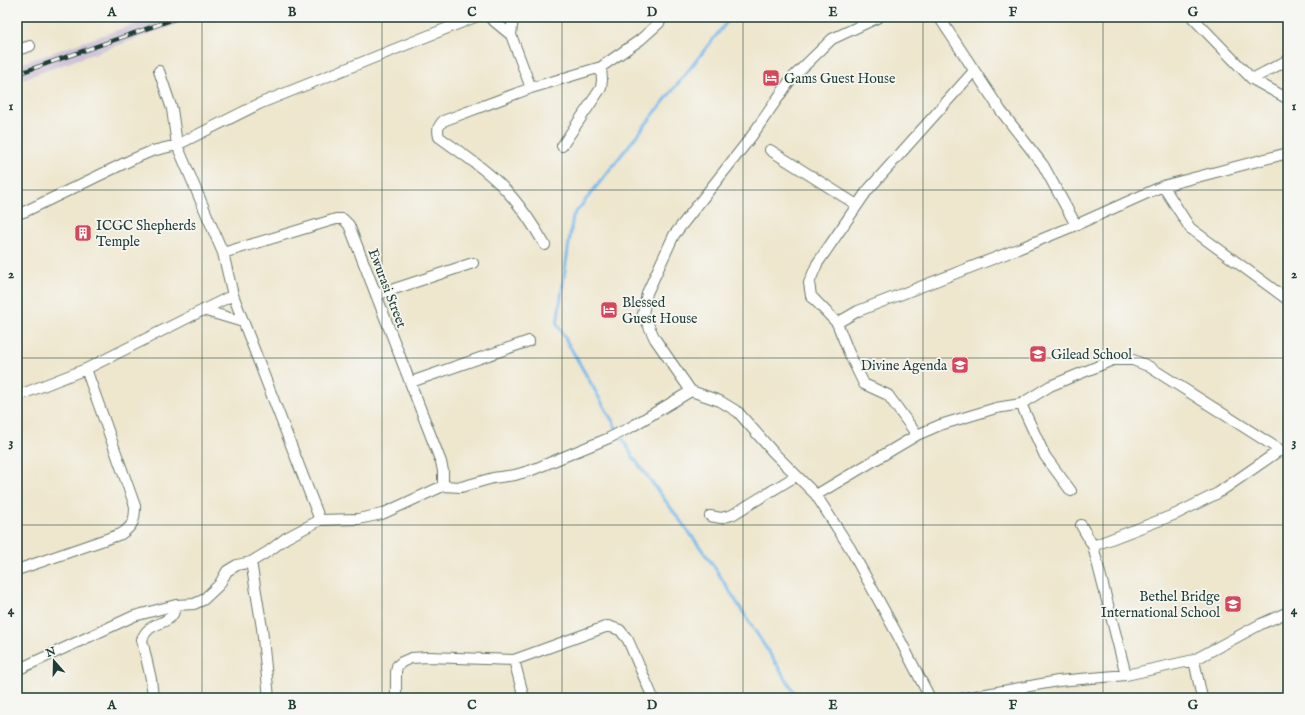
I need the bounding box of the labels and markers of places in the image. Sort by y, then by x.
hotel icon: Gams Guest House [761,68,781,88]
place label: Gams Guest House [784,70,896,88]
place label: ICGC Shepherds Temple [96,217,196,251]
building icon: ICGC Shepherds Temple [73,223,93,243]
place label: Blessed Guest House [622,294,698,328]
hotel icon: Blessed Guest House [599,300,619,320]
school or university icon: Gilead School [1028,344,1048,364]
place label: Gilead School [1051,346,1132,364]
school or university icon: Divine Agenda [950,355,970,375]
place label: Divine Agenda [861,357,948,375]
place label: Bethel Bridge International School [1101,588,1221,622]
school or university icon: Bethel Bridge International School [1223,594,1243,614]

